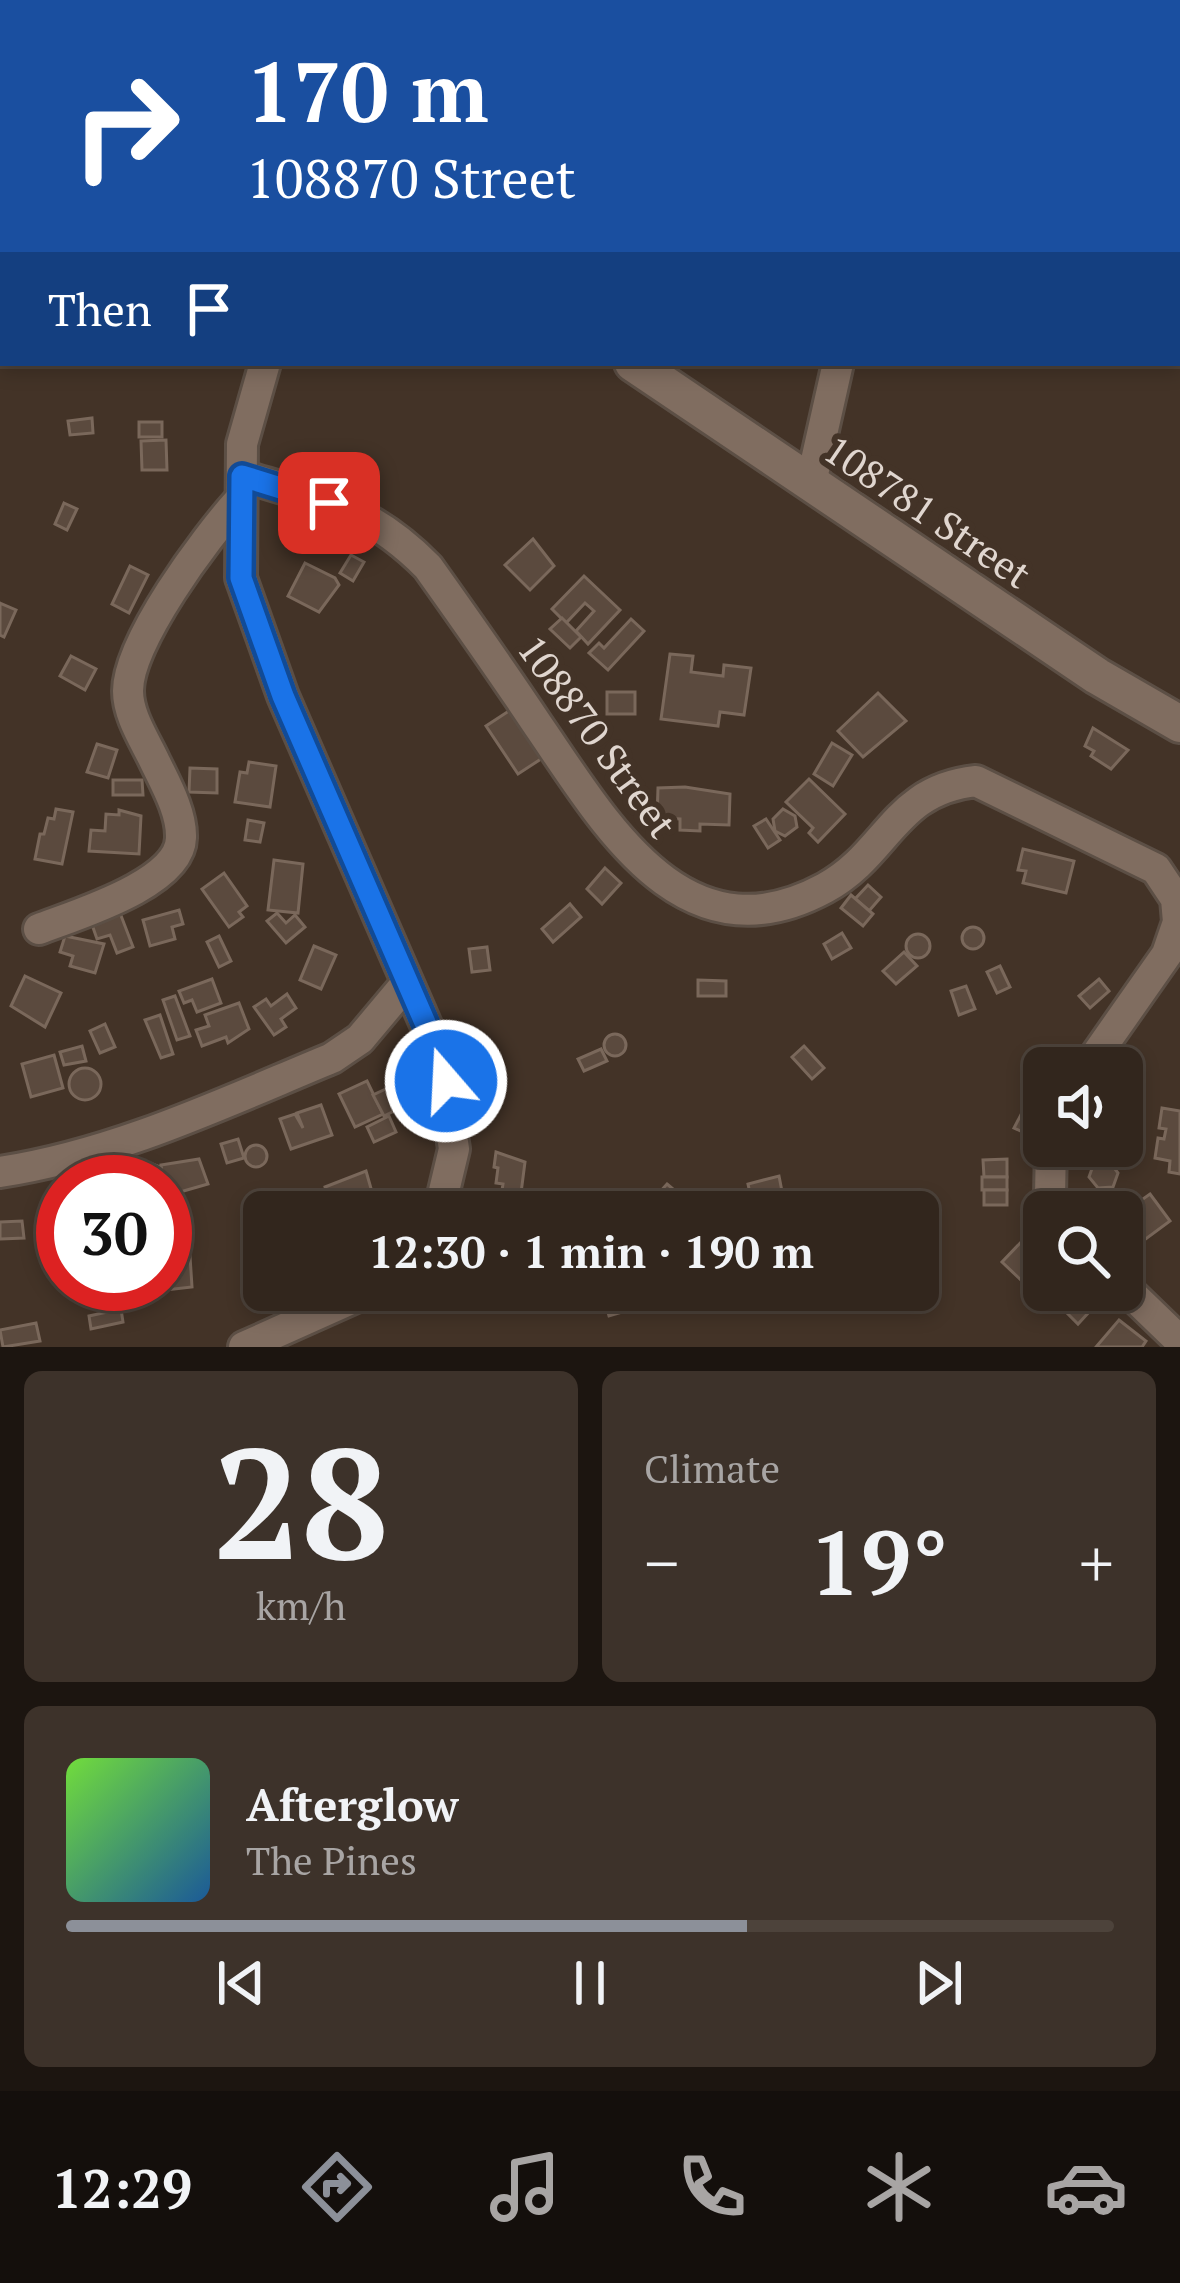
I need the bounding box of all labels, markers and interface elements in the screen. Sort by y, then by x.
text: 170 m [246,35,489,146]
icon: right [48,48,204,204]
text: 108870 Street [246,142,576,213]
icon: arrive [176,276,242,342]
text: Then [48,279,152,339]
street label: 108781 Street [815,423,1041,599]
pin [278,452,380,554]
icon: arrive [296,470,362,536]
street label: 108870 Street [507,624,689,848]
position arrow [383,1018,509,1144]
map controls [1023,1047,1143,1311]
button: sound [1023,1047,1143,1167]
speed limit sign: 30 [36,1155,192,1311]
button: search [1023,1191,1143,1311]
text: 12:30 · 1 min · 190 m [368,1221,814,1281]
text: 28 [213,1397,389,1604]
text: Climate [644,1442,780,1494]
text: 19° [810,1501,948,1621]
text: − [644,1518,679,1606]
text: + [1079,1518,1114,1606]
text: km/h [256,1579,346,1631]
text: Afterglow [246,1774,459,1834]
text: The Pines [246,1834,417,1886]
icon: previous [208,1950,274,2016]
icon: pause [557,1950,623,2016]
icon: next [906,1950,972,2016]
icon: directions [295,2145,379,2229]
icon: music [483,2145,567,2229]
icon: phone [670,2145,754,2229]
icon: climate [857,2145,941,2229]
icon: car [1044,2145,1128,2229]
text: 12:29 [52,2152,192,2223]

